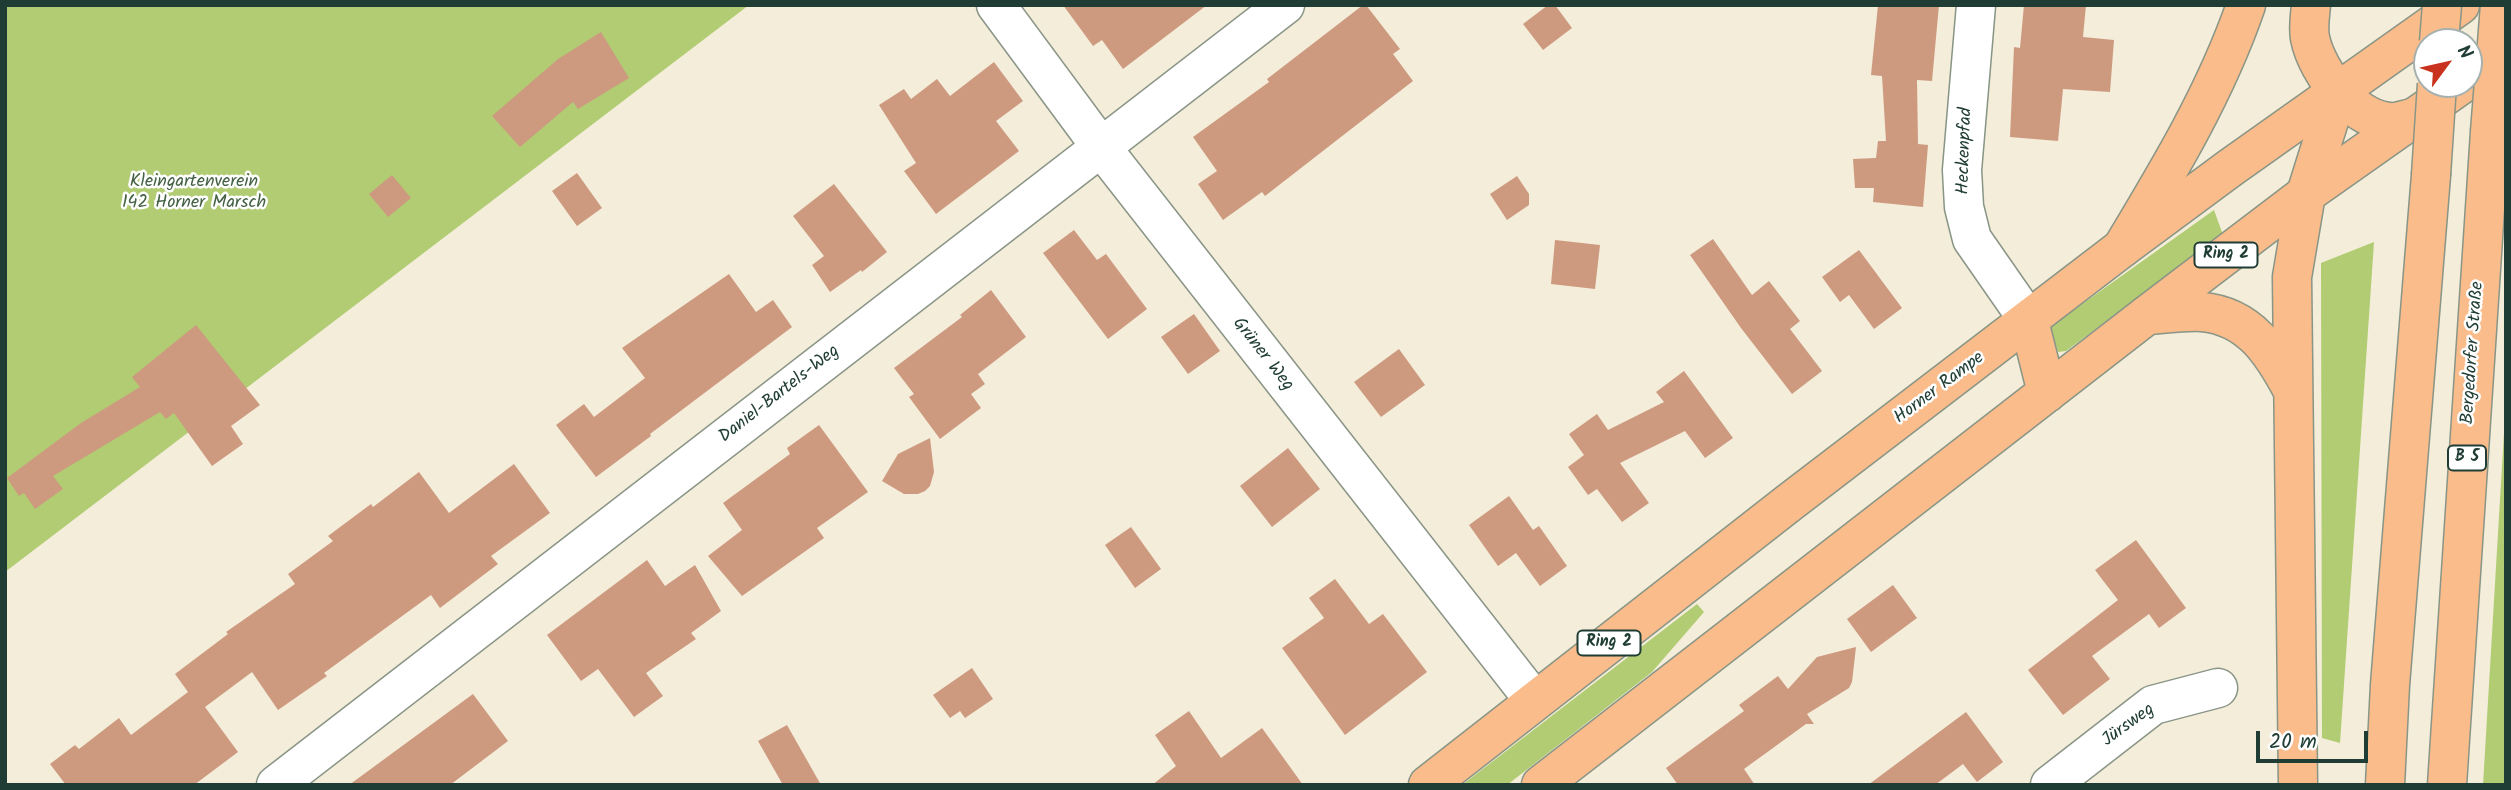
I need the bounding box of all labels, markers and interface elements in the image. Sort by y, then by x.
north arrow [2413,28,2483,98]
text: N [2448,39,2480,66]
street label: Heckenpfad [1954,107,1978,195]
park label: Kleingartenverein 142 Horner Marsch [122,172,266,214]
road number: Ring 2 [2194,243,2258,268]
street label: Bergedorfer Straße [2458,281,2490,425]
street label: Grüner Weg [1227,314,1297,396]
street label: Daniel-Bartels-Weg [716,341,844,449]
street label: Horner Rampe [1891,348,1989,430]
road number: B 5 [2448,446,2486,471]
road number: Ring 2 [1578,630,1640,656]
street label: Jürsweg [2099,700,2159,752]
scale bar [2259,716,2371,760]
text: 20 m [2269,726,2317,759]

